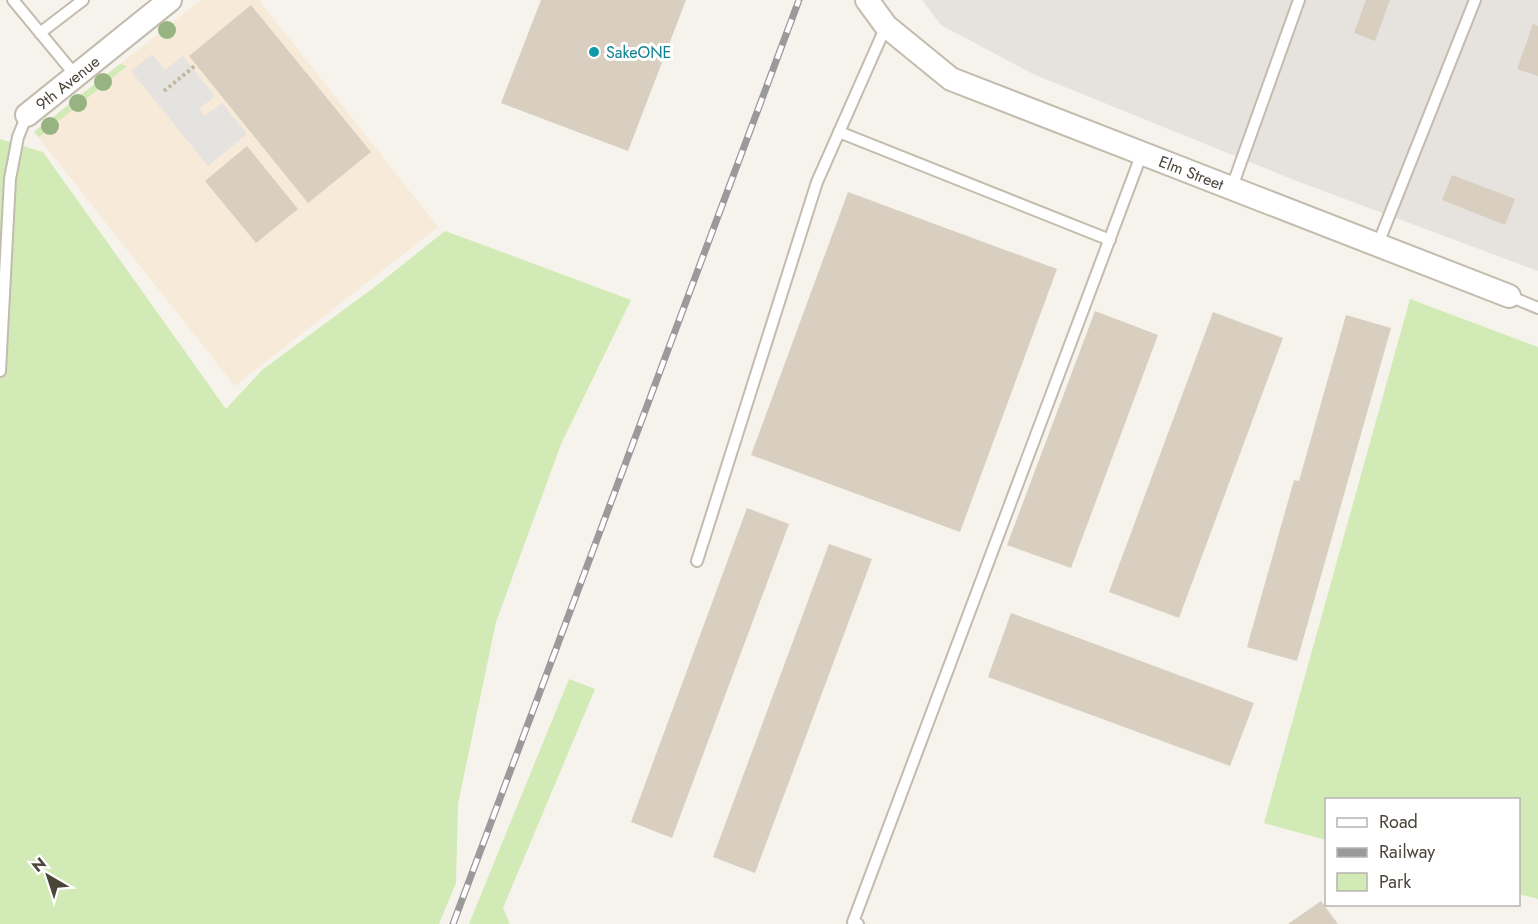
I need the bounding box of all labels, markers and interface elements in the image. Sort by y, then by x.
place label: SakeONE [606,41,671,64]
marker: SakeONE [587,45,601,59]
street label: 9th Avenue [31,50,105,116]
street label: Elm Street [1155,150,1227,196]
legend [1325,798,1520,906]
text: Road [1379,809,1418,835]
text: Railway [1379,839,1435,865]
north arrow [18,846,78,906]
text: N [27,852,51,878]
text: Park [1379,869,1411,895]

